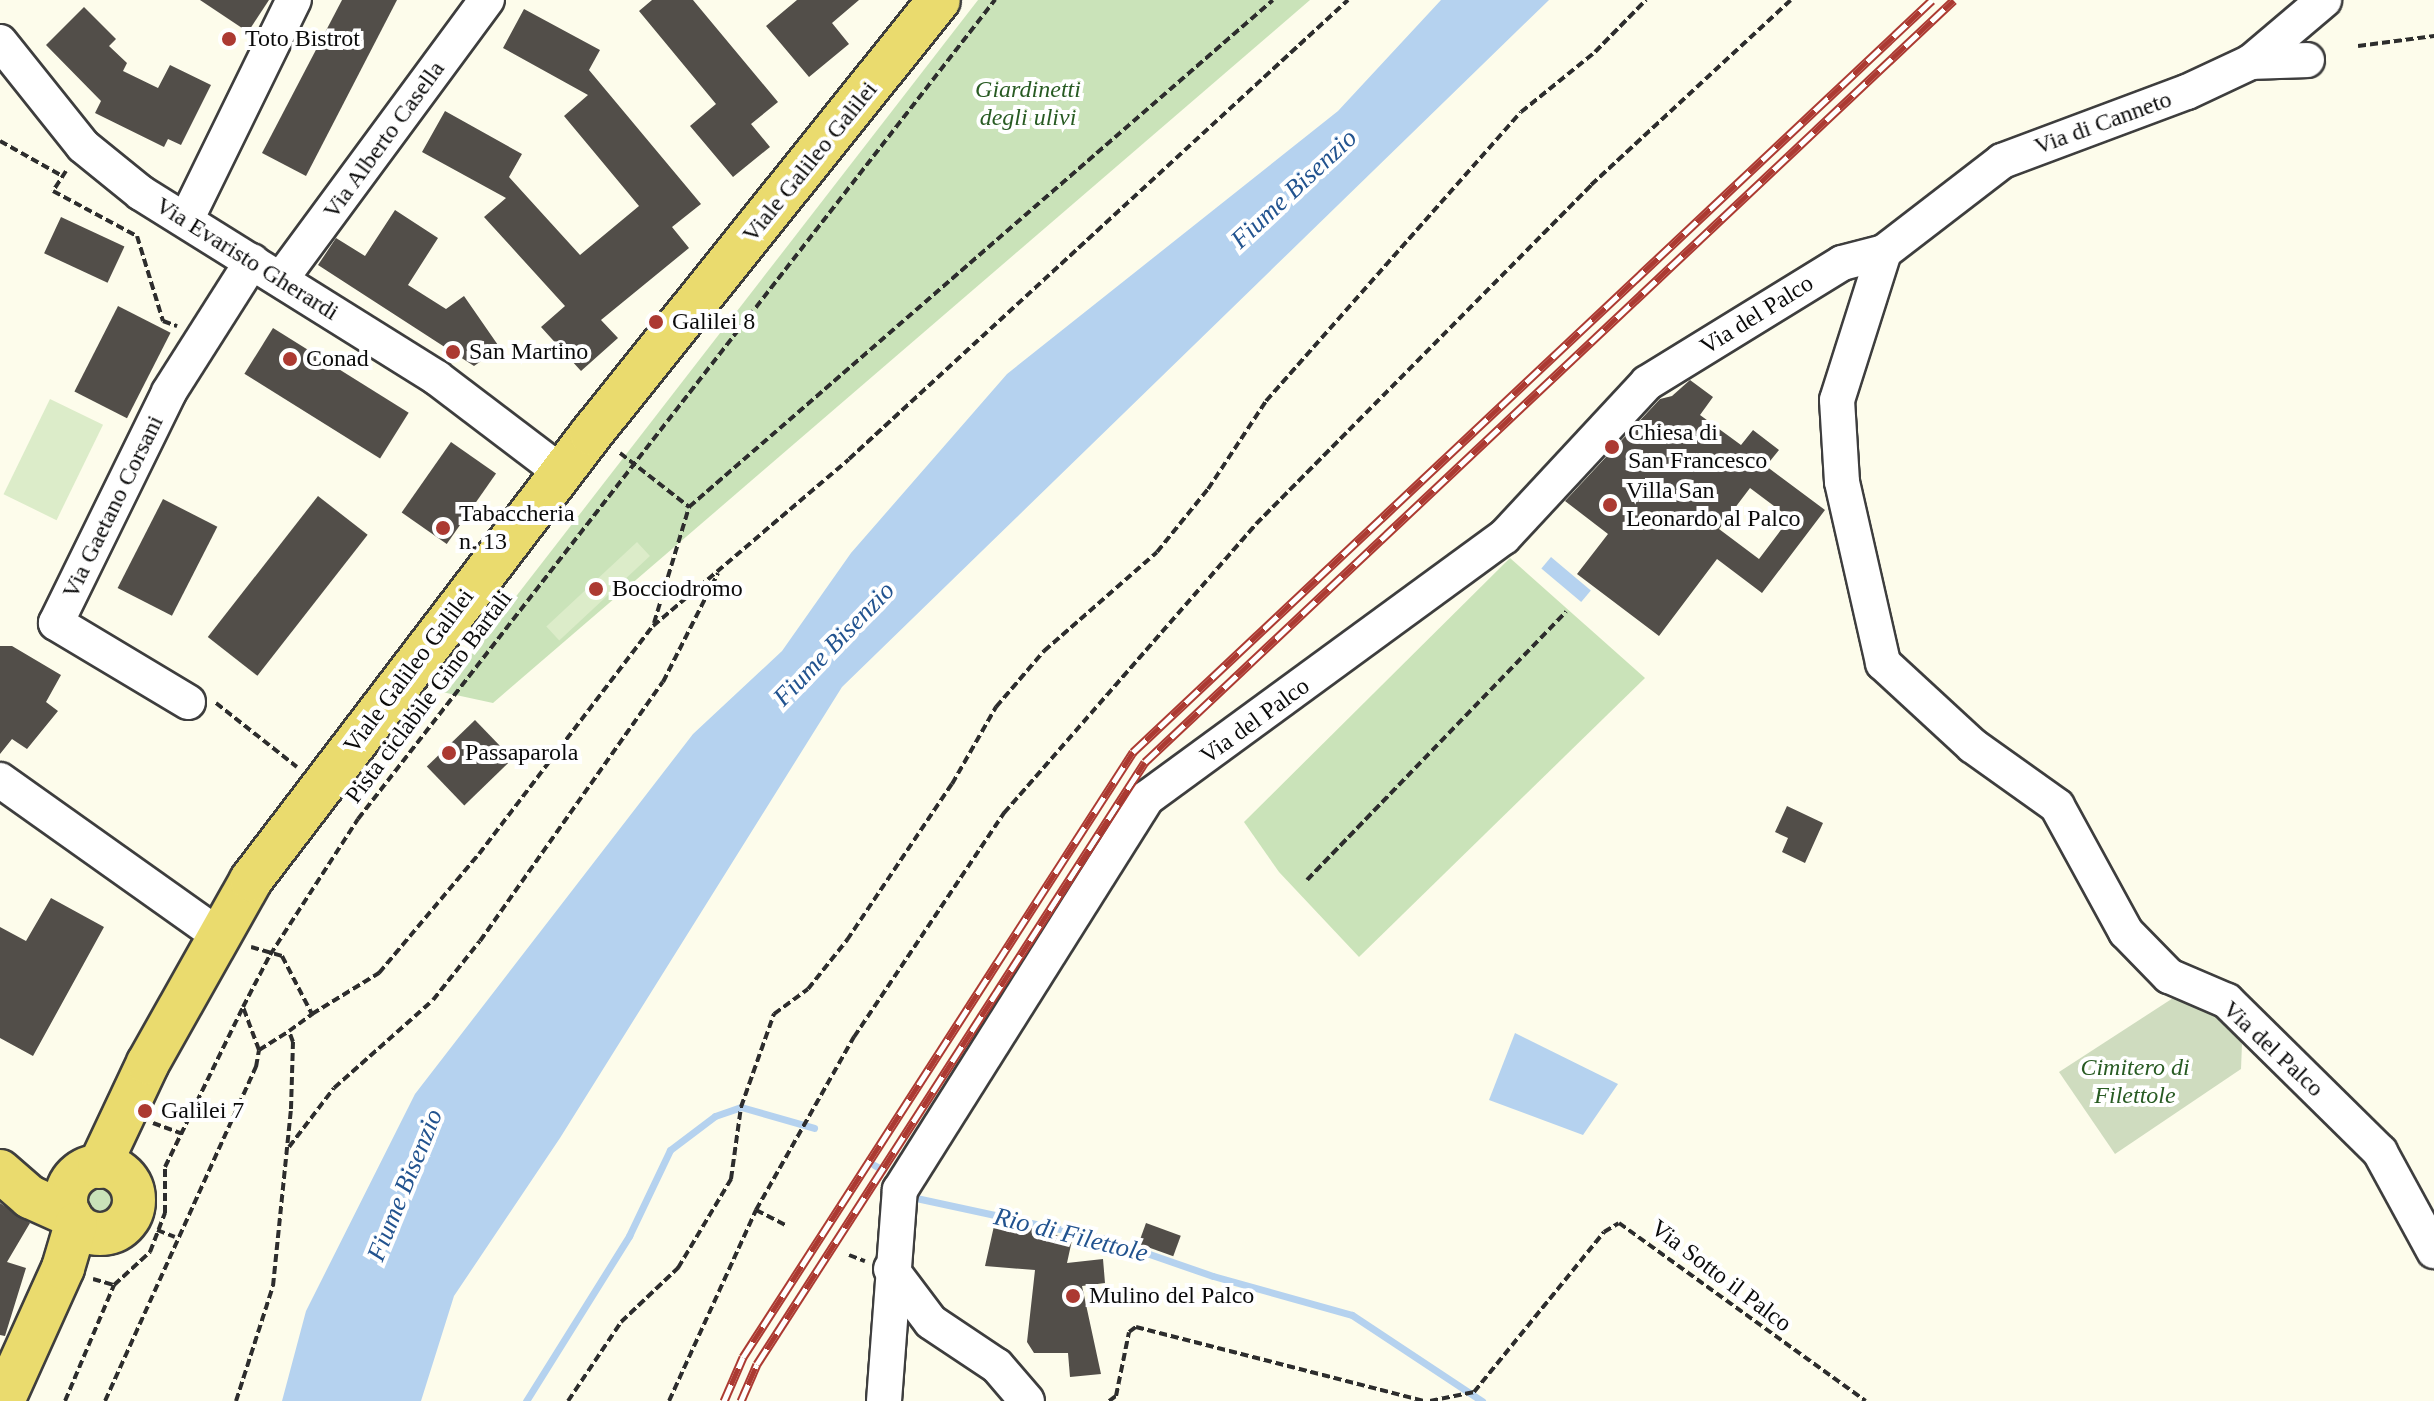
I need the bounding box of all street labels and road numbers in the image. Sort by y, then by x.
street label: Via Alberto Casella [317,55,451,225]
street label: Viale Galileo Galilei [736,76,884,248]
street label: Via di Canneto [2030,85,2176,161]
street label: Via Evaristo Gherardi [150,191,344,327]
street label: Via del Palco [1695,269,1819,361]
street label: Via Gaetano Corsani [56,411,170,603]
street label: Viale Galileo Galilei [338,583,480,759]
street label: Pista ciclabile Gino Bartali [339,585,519,809]
street label: Via del Palco [1195,672,1315,770]
street label: Via del Palco [2216,995,2330,1103]
street label: Via Sotto il Palco [1645,1214,1797,1338]

